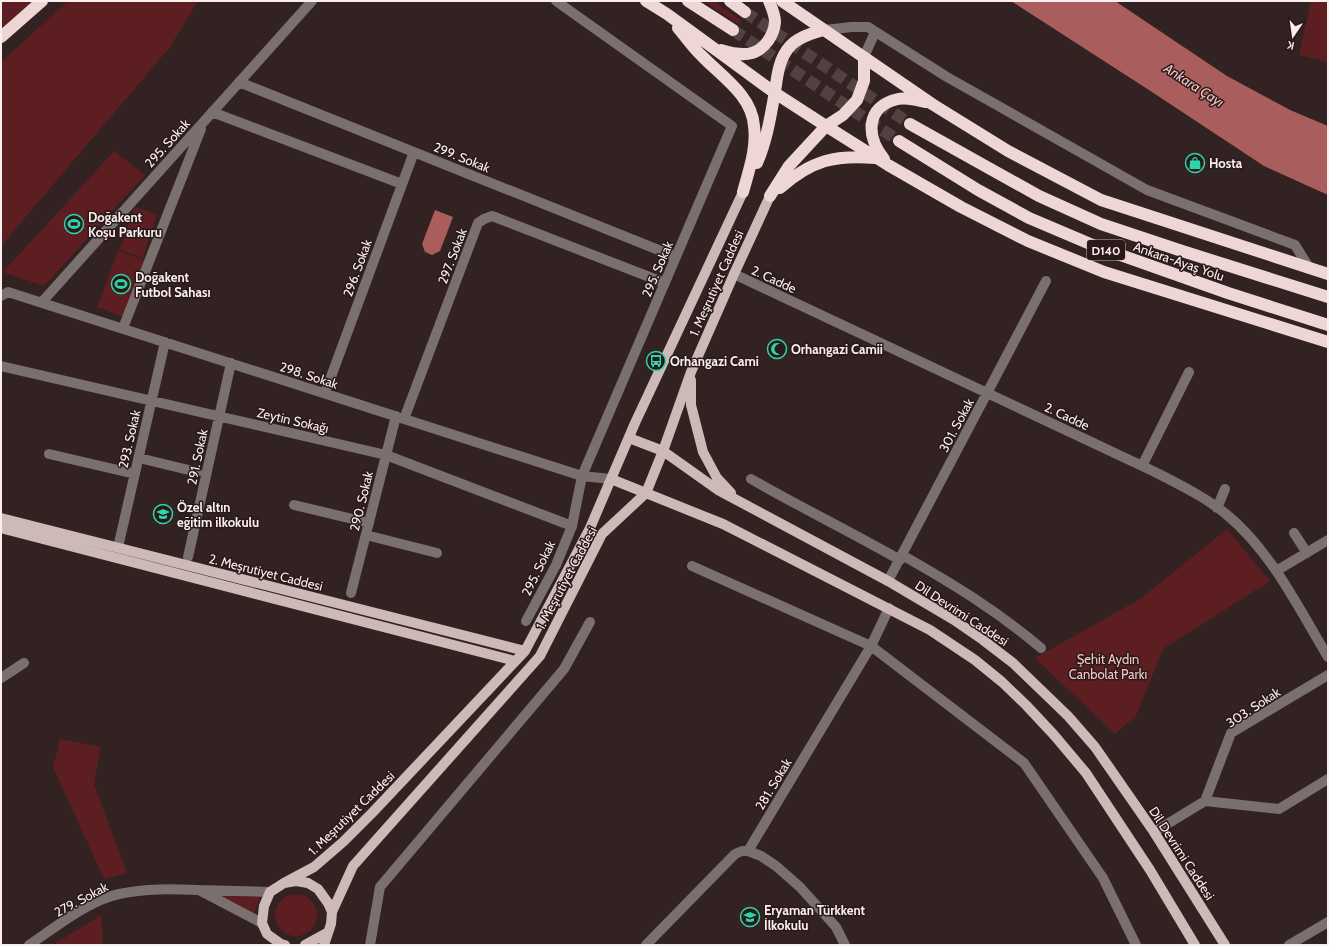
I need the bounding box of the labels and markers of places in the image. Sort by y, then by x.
shop icon: Hosta [1184,152,1206,174]
place label: Hosta [1209,155,1243,171]
place label: Doğakent Koşu Parkuru [88,209,162,240]
sports icon: Doğakent Koşu Parkuru [63,213,85,235]
place label: Doğakent Futbol Sahası [135,269,211,300]
sports icon: Doğakent Futbol Sahası [110,273,132,295]
mosque icon: Orhangazi Camii [766,338,788,360]
place label: Orhangazi Camii [791,341,883,357]
bus stop icon: Orhangazi Cami [645,350,667,372]
place label: Orhangazi Cami [670,353,759,369]
place label: Özel altın eğitim ilkokulu [177,499,259,530]
school or university icon: Özel altın eğitim ilkokulu [152,503,174,525]
place label: Eryaman Türkkent İlkokulu [764,902,866,933]
school or university icon: Eryaman Türkkent İlkokulu [739,906,761,928]

